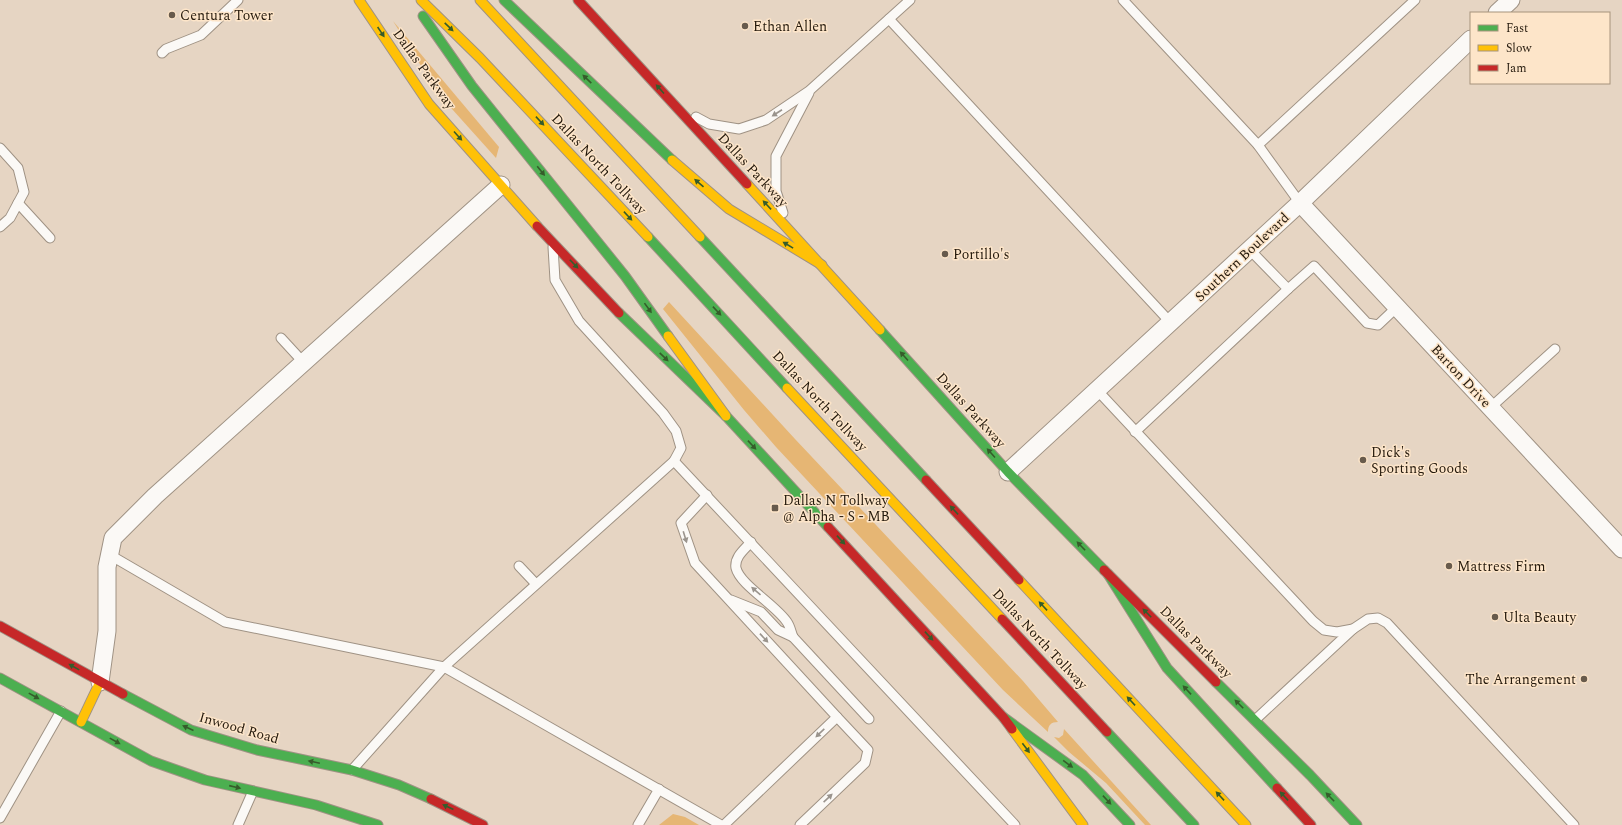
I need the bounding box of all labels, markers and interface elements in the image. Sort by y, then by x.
place label: Centura Tower [180,5,274,26]
marker: Centura Tower [167,10,177,20]
legend [1470,12,1610,84]
place label: Ethan Allen [753,16,827,37]
text: Fast [1506,19,1528,38]
marker: Ethan Allen [740,21,750,31]
one-way arrow [444,22,454,32]
street label: Dallas Parkway [388,24,461,115]
one-way arrow [377,27,384,38]
text: Slow [1506,39,1532,58]
text: Jam [1506,59,1527,78]
one-way arrow [582,75,592,84]
one-way arrow [655,84,664,94]
street label: Dallas North Tollway [546,109,652,220]
one-way arrow [771,109,782,116]
one-way arrow [535,116,544,126]
street label: Dallas Parkway [713,128,794,213]
one-way arrow [453,132,462,141]
one-way arrow [536,165,545,176]
one-way arrow [694,179,705,188]
one-way arrow [762,200,771,211]
street label: Southern Boulevard [1190,207,1294,307]
one-way arrow [623,211,633,221]
one-way arrow [783,241,793,249]
place label: Portillo's [953,244,1009,265]
marker: Portillo's [940,249,950,259]
one-way arrow [569,259,578,269]
one-way arrow [644,302,652,313]
one-way arrow [712,306,721,316]
street label: Barton Drive [1426,340,1496,413]
street label: Dallas North Tollway [767,346,873,457]
one-way arrow [899,351,909,361]
one-way arrow [659,352,669,362]
street label: Dallas Parkway [931,368,1011,453]
one-way arrow [748,440,757,450]
place label: Dick's Sporting Goods [1371,442,1468,479]
one-way arrow [987,448,996,457]
marker: Dick's Sporting Goods [1358,455,1368,465]
place label: Dallas N Tollway @ Alpha - S - MB [783,490,890,527]
marker: Dallas N Tollway @ Alpha - S - MB [770,503,780,513]
one-way arrow [950,505,959,516]
one-way arrow [682,531,688,543]
one-way arrow [836,535,845,546]
one-way arrow [1076,541,1086,551]
place label: Mattress Firm [1457,556,1546,577]
marker: Mattress Firm [1444,561,1454,571]
street label: Dallas North Tollway [987,584,1093,695]
one-way arrow [751,587,760,596]
one-way arrow [1038,601,1048,611]
street label: Dallas Parkway [1155,601,1238,684]
place label: Ulta Beauty [1503,607,1577,628]
one-way arrow [1142,608,1152,618]
marker: Ulta Beauty [1490,612,1500,622]
one-way arrow [924,631,933,641]
one-way arrow [759,633,769,643]
one-way arrow [68,664,80,670]
place label: The Arrangement [1465,669,1576,690]
marker: The Arrangement [1579,674,1589,684]
one-way arrow [1182,685,1192,695]
one-way arrow [28,693,40,700]
one-way arrow [1127,696,1136,706]
one-way arrow [1234,699,1244,709]
street label: Inwood Road [197,707,282,749]
one-way arrow [183,725,194,731]
one-way arrow [815,728,825,738]
one-way arrow [109,737,120,744]
one-way arrow [1022,743,1030,754]
one-way arrow [308,758,320,764]
one-way arrow [1063,760,1074,769]
one-way arrow [229,785,241,791]
one-way arrow [1215,791,1224,802]
one-way arrow [1280,791,1289,801]
one-way arrow [1326,792,1335,802]
one-way arrow [823,793,833,803]
one-way arrow [1102,795,1111,805]
one-way arrow [442,804,454,810]

